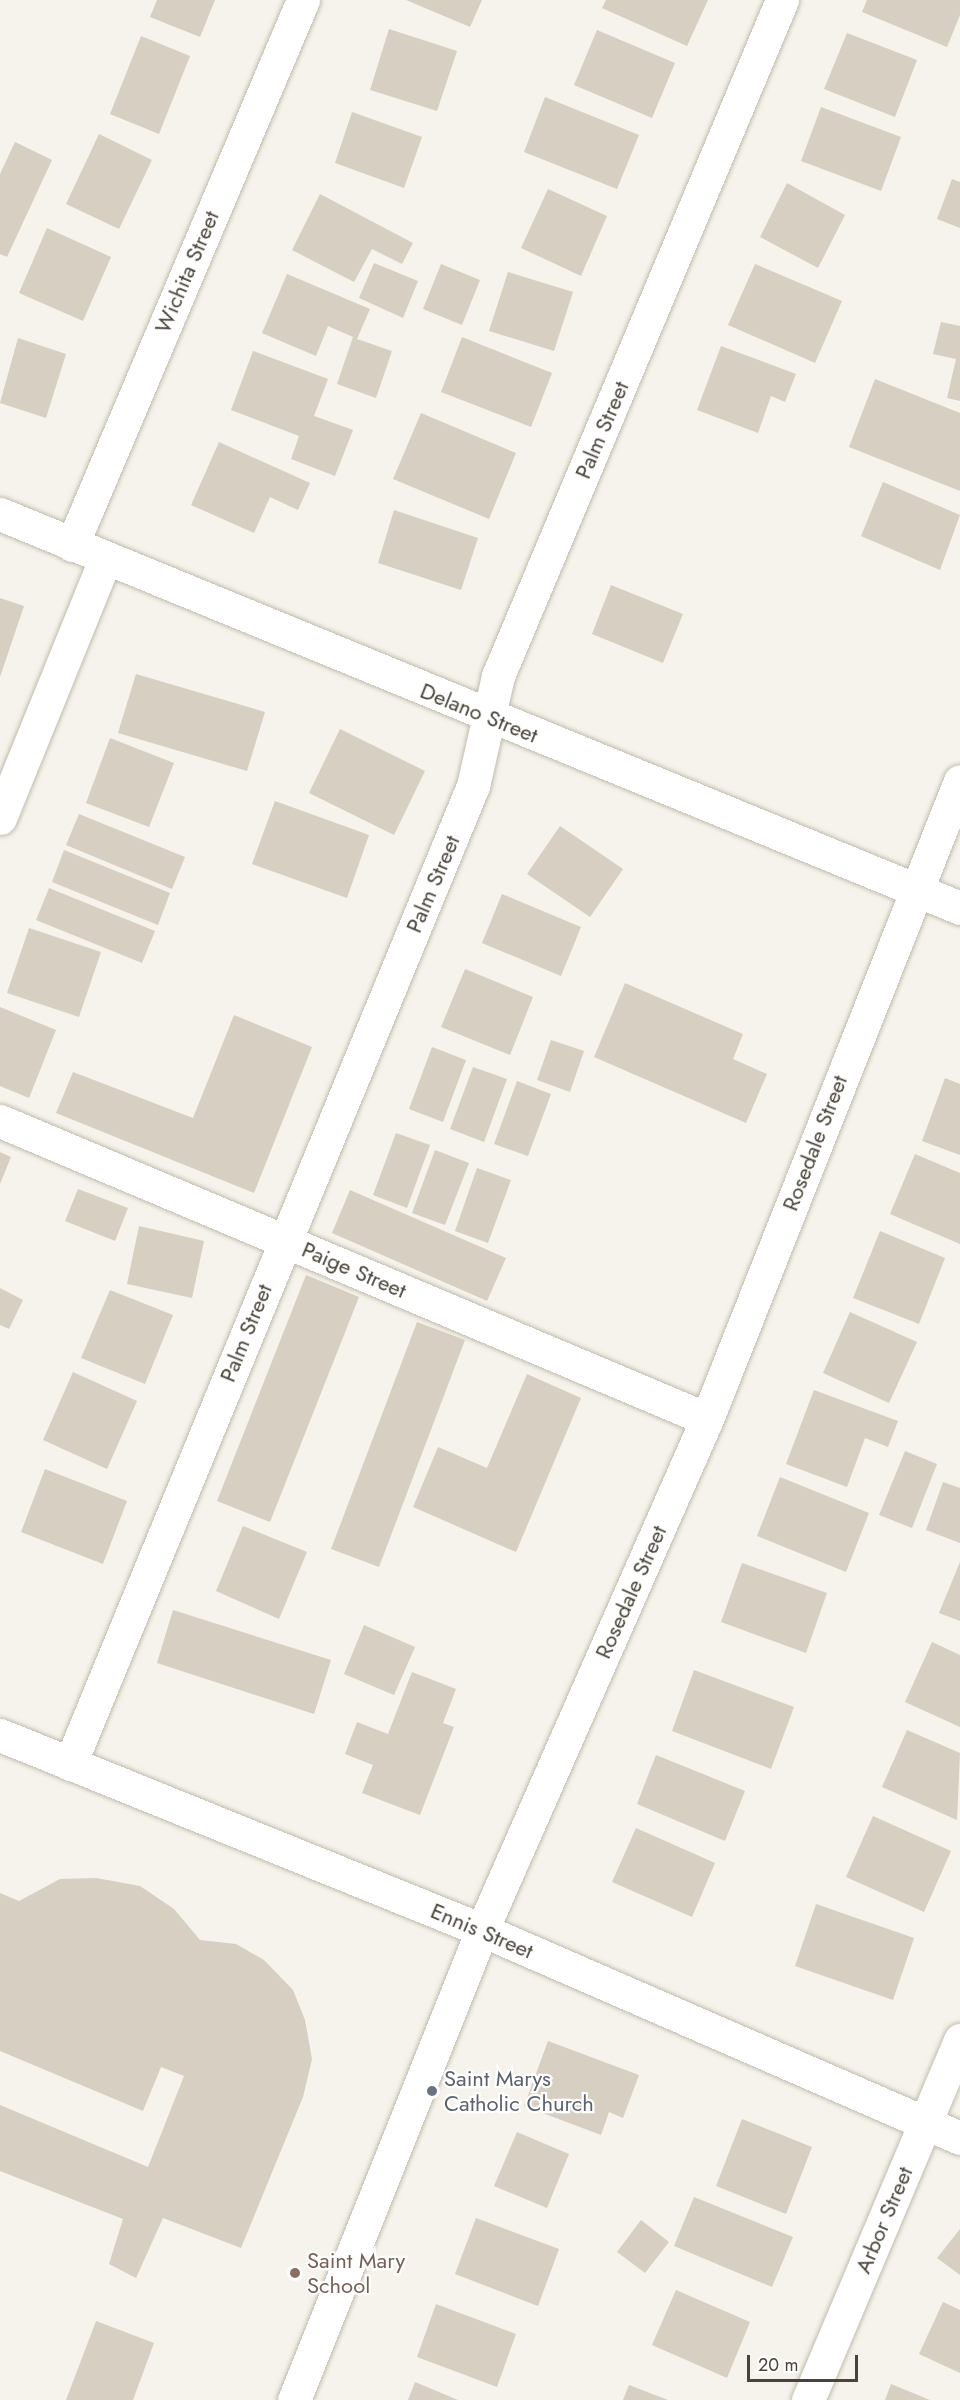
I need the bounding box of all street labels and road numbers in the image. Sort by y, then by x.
street label: Wichita Street [149,207,225,337]
street label: Palm Street [570,377,634,483]
street label: Delano Street [416,677,542,749]
street label: Palm Street [401,831,465,937]
street label: Rosedale Street [777,1071,853,1215]
street label: Paige Street [298,1236,410,1304]
street label: Palm Street [214,1280,278,1386]
street label: Rosedale Street [590,1521,672,1663]
street label: Ennis Street [427,1898,537,1964]
street label: Arbor Street [850,2163,918,2277]

